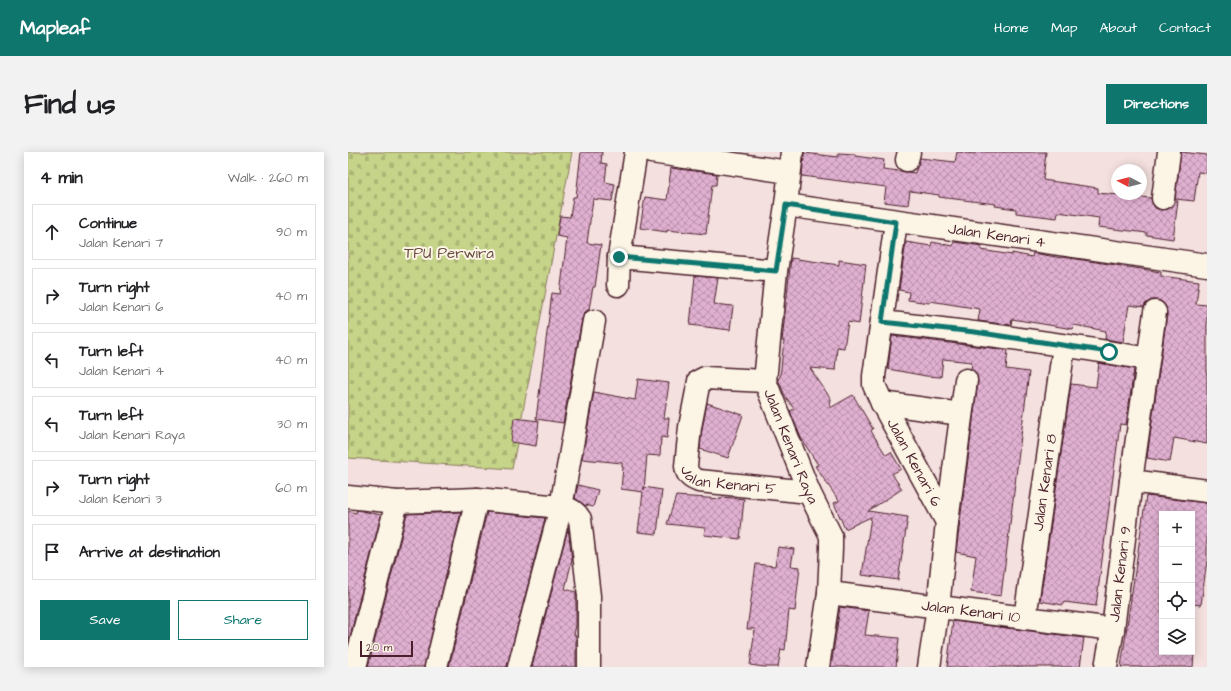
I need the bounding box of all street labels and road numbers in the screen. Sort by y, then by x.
street label: Jalan Kenari 4 [947,218,1047,253]
street label: Jalan Kenari Raya [758,386,824,508]
street label: Jalan Kenari 6 [881,415,947,511]
street label: Jalan Kenari 8 [1028,432,1062,532]
street label: Jalan Kenari 5 [675,463,777,500]
street label: Jalan Kenari 9 [1104,525,1136,623]
street label: Jalan Kenari 10 [920,595,1022,628]

